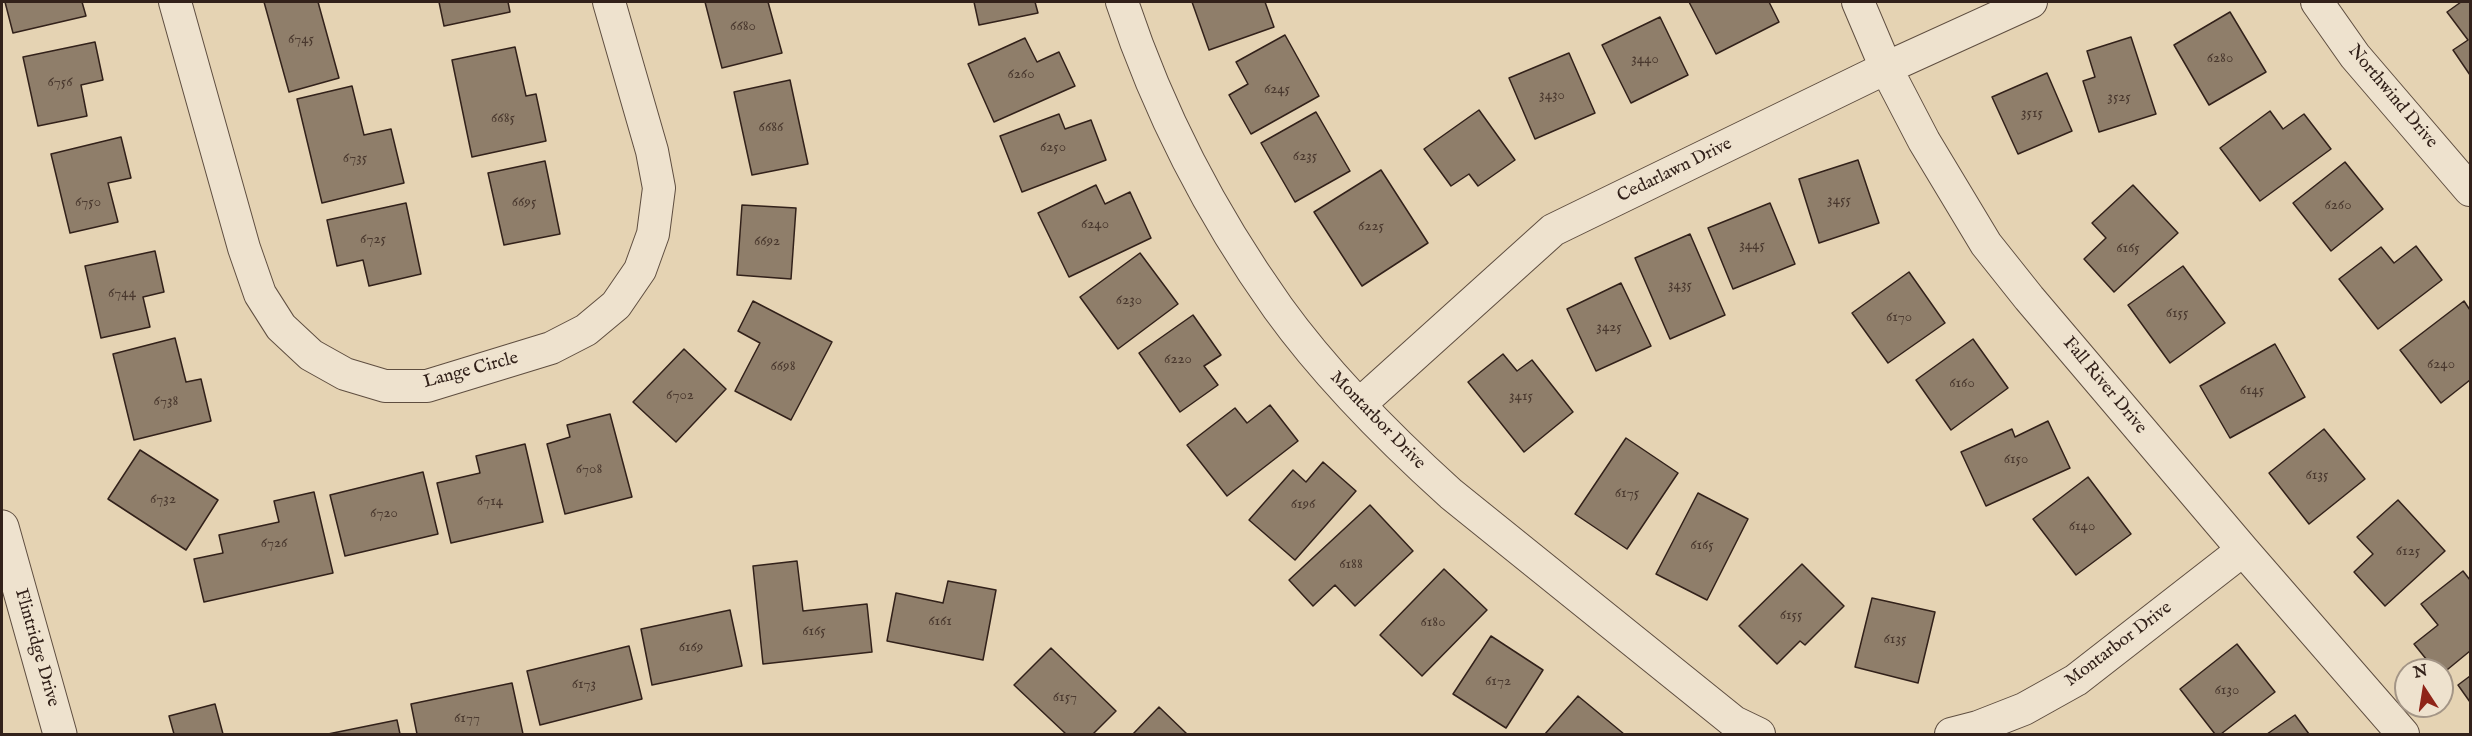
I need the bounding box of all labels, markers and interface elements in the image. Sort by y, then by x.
house number: 6680 [730,18,756,36]
house number: 6745 [288,31,314,49]
street label: Northwind Drive [2342,41,2442,153]
house number: 6280 [2207,50,2233,68]
house number: 3440 [1631,51,1659,69]
house number: 6260 [1007,66,1035,84]
house number: 6756 [47,74,73,92]
house number: 6245 [1264,81,1290,99]
house number: 3430 [1539,87,1565,105]
house number: 3525 [2107,89,2131,107]
house number: 3515 [2021,105,2043,123]
house number: 6685 [491,110,515,128]
house number: 6686 [759,119,783,137]
street label: Cedarlawn Drive [1614,134,1736,208]
house number: 6250 [1040,139,1066,157]
house number: 6235 [1293,148,1317,166]
house number: 6735 [343,150,367,168]
house number: 3455 [1827,192,1851,210]
house number: 6750 [75,194,101,212]
house number: 6695 [512,194,536,212]
house number: 6260 [2324,197,2352,215]
house number: 6240 [1081,216,1109,234]
house number: 6225 [1358,218,1384,236]
house number: 6725 [360,231,386,249]
house number: 6692 [754,233,780,251]
house number: 3445 [1739,237,1765,255]
house number: 6165 [2116,240,2140,258]
house number: 3435 [1668,277,1692,295]
house number: 6744 [108,285,136,303]
house number: 6230 [1116,292,1142,310]
house number: 6155 [2166,305,2188,323]
house number: 6170 [1886,309,1912,327]
house number: 3425 [1596,319,1622,337]
street label: Fall River Drive [2057,333,2151,439]
street label: Lange Circle [421,348,521,394]
house number: 6220 [1164,351,1192,369]
house number: 6240 [2427,356,2455,374]
house number: 6698 [770,358,796,376]
street label: Montarbor Drive [1325,367,1429,475]
house number: 6160 [1949,375,1975,393]
house number: 6145 [2240,382,2264,400]
house number: 6702 [666,387,694,405]
house number: 3415 [1509,388,1533,406]
house number: 6738 [154,393,178,411]
house number: 6150 [2004,451,2028,469]
house number: 6708 [576,461,602,479]
house number: 6135 [2306,467,2328,485]
house number: 6175 [1615,485,1639,503]
house number: 6732 [150,491,176,509]
house number: 6714 [477,493,503,511]
house number: 6196 [1291,496,1315,514]
house number: 6720 [370,505,398,523]
house number: 6140 [2069,518,2095,536]
house number: 6726 [261,535,287,553]
house number: 6165 [1690,537,1714,555]
house number: 6125 [2396,543,2420,561]
house number: 6188 [1339,556,1363,574]
street label: Flintridge Drive [9,587,63,709]
street label: Montarbor Drive [2061,598,2177,692]
house number: 6155 [1780,607,1802,625]
house number: 6161 [928,613,952,631]
house number: 6180 [1420,614,1446,632]
house number: 6165 [802,623,826,641]
house number: 6135 [1884,631,1906,649]
house number: 6169 [679,639,703,657]
north arrow [2394,658,2454,718]
text: N [2412,661,2430,684]
house number: 6172 [1485,673,1511,691]
house number: 6173 [572,676,596,694]
house number: 6130 [2215,682,2239,700]
house number: 6157 [1053,689,1077,707]
house number: 6177 [454,710,480,728]

